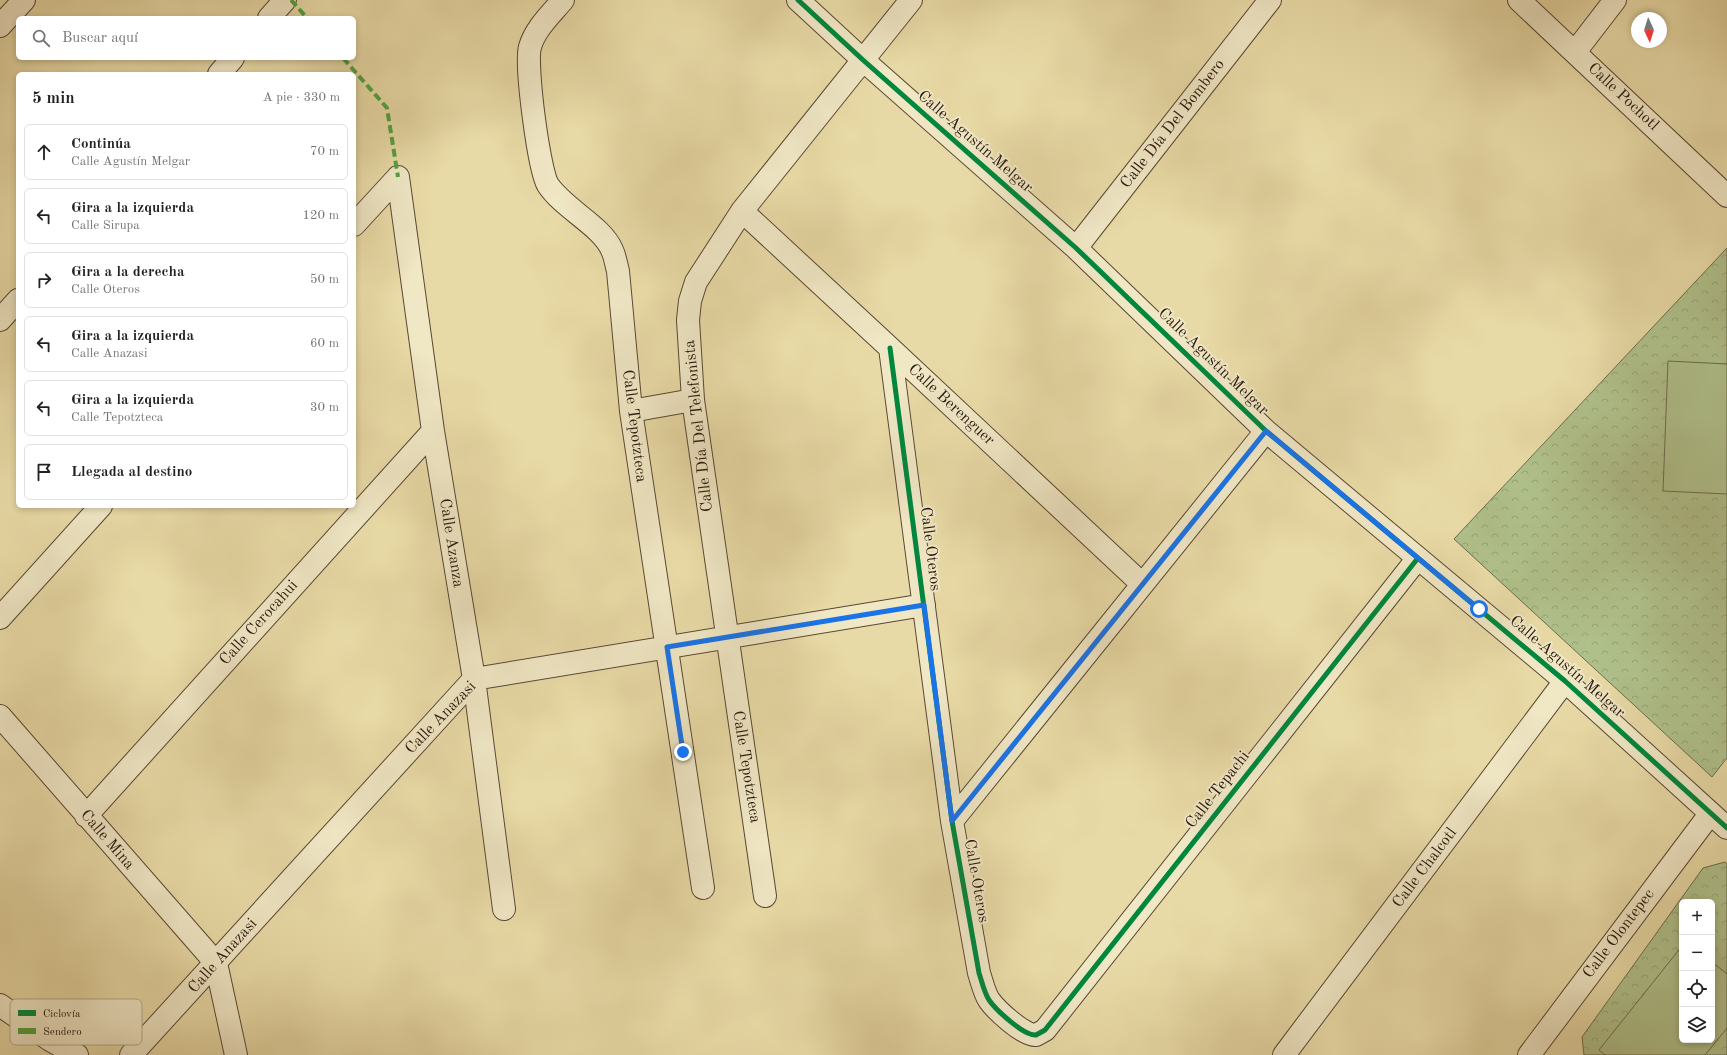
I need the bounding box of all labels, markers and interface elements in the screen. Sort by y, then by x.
north arrow [1631,12,1667,48]
search box [16,16,356,60]
icon: search [30,27,52,49]
text: Buscar aquí [62,31,138,46]
street label: Calle Día Del Bombero [1118,57,1228,191]
street label: Calle Pochotl [1584,60,1662,134]
street label: Calle Agustín Melgar [914,88,1036,196]
text: 5 min [32,90,75,107]
text: A pie · 330 m [263,91,340,104]
text: Continúa [71,137,131,152]
icon: ahead [33,141,55,163]
text: 70 m [310,145,339,158]
text: Calle Agustín Melgar [71,155,190,168]
text: Gira a la izquierda [71,201,194,216]
icon: left [33,205,55,227]
text: 120 m [302,209,339,222]
text: Calle Sirupa [71,219,140,232]
text: Gira a la derecha [71,265,185,280]
icon: right [33,269,55,291]
text: 50 m [310,273,339,286]
text: Calle Oteros [71,283,140,296]
street label: Calle Agustín Melgar [1155,305,1272,419]
text: Gira a la izquierda [71,329,194,344]
icon: left [33,333,55,355]
text: 60 m [310,337,339,350]
street label: Calle Día Del Telefonista [682,339,716,513]
text: Calle Anazasi [71,347,147,360]
street label: Calle Berenguer [905,361,997,449]
street label: Calle Tepotzteca [619,369,649,483]
text: Gira a la izquierda [71,393,194,408]
icon: left [33,397,55,419]
text: 30 m [310,401,339,414]
text: Calle Tepotzteca [71,411,163,424]
icon: arrive [33,461,55,483]
text: Llegada al destino [71,465,192,480]
street label: Calle Azanza [436,497,466,589]
street label: Calle Oteros [917,506,943,592]
street label: Calle Cerocahui [217,577,301,669]
route start [1470,600,1488,618]
street label: Calle Agustín Melgar [1506,613,1628,721]
street label: Calle Anazasi [403,679,479,757]
street label: Calle Tepotzteca [729,710,763,824]
route end [674,743,692,761]
street label: Calle Tepachi [1183,748,1253,832]
street label: Calle Mina [77,807,137,873]
street label: Calle Chalcotl [1390,825,1460,911]
street label: Calle Oteros [961,838,991,924]
street label: Calle Olontepec [1580,887,1658,981]
map controls [1679,899,1715,1043]
button: + [1679,899,1715,935]
street label: Calle Anazasi [186,916,260,996]
button: − [1679,935,1715,971]
button: locate [1679,971,1715,1007]
legend [10,999,142,1045]
button: layers [1679,1007,1715,1043]
text: Ciclovía [43,1009,81,1020]
text: Sendero [43,1027,82,1038]

